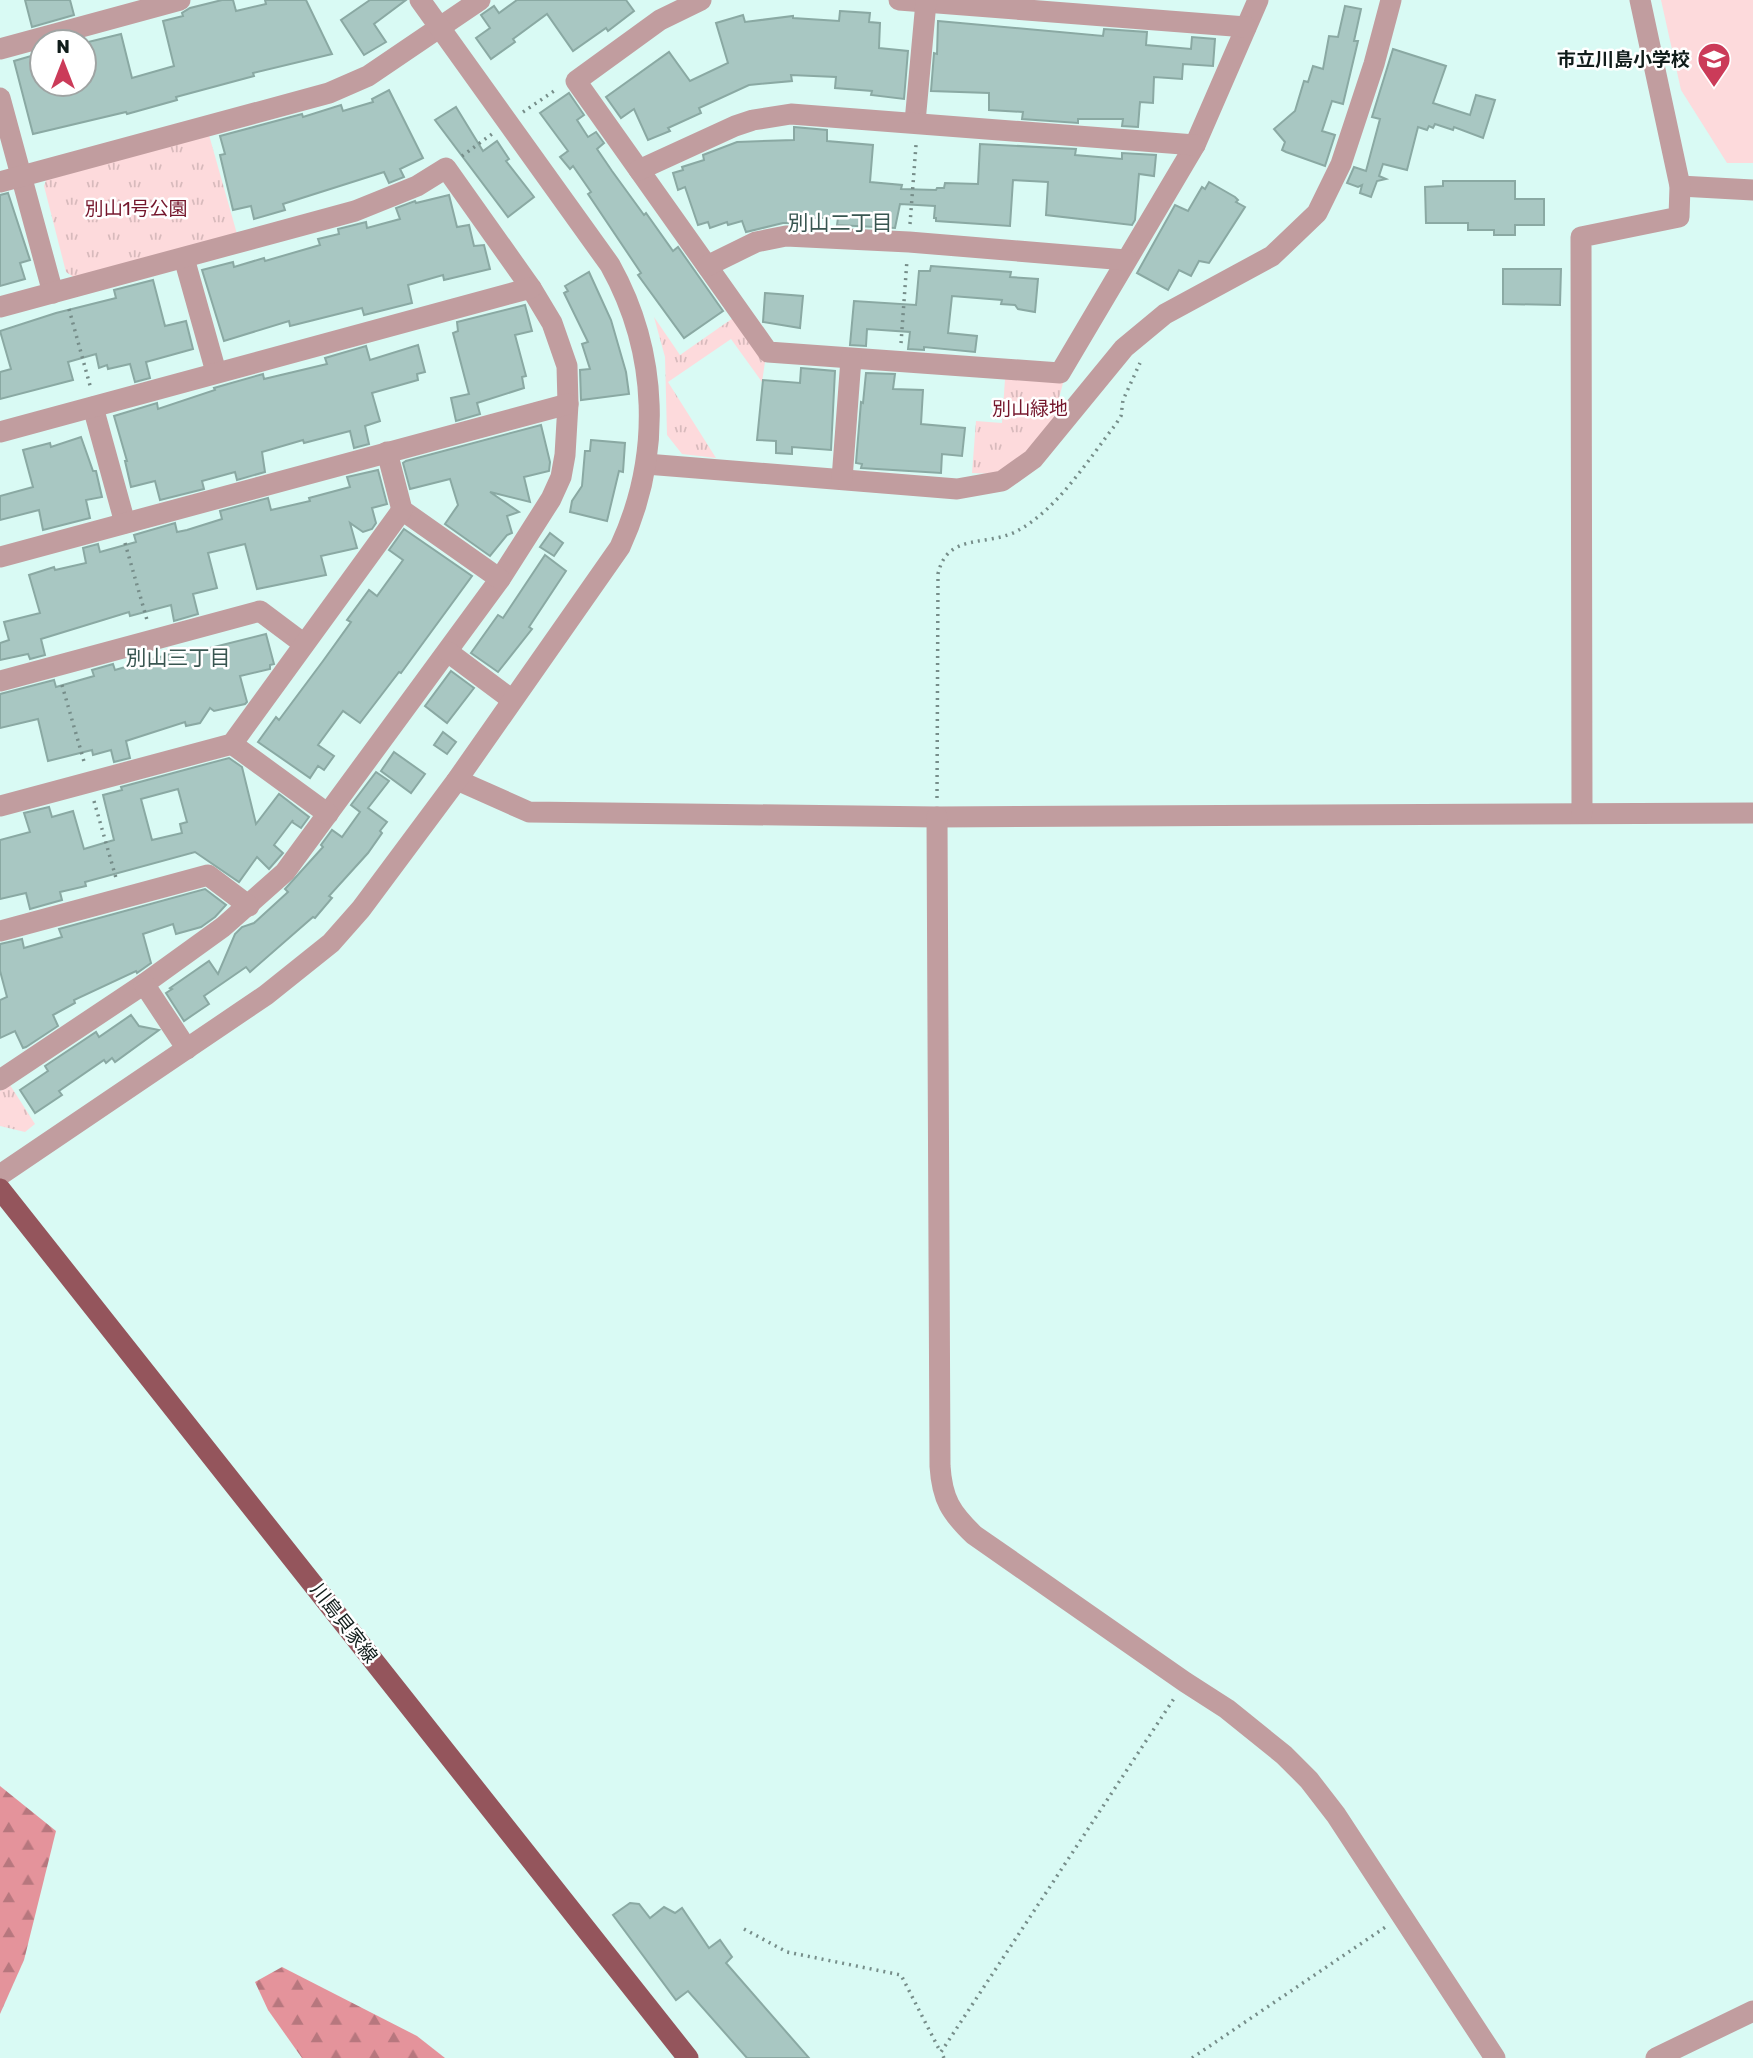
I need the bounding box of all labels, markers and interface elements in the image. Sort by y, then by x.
north arrow [28,28,98,98]
text: N [56,35,70,58]
school or university icon: 市立川島小学校 [1695,40,1733,89]
place label: 市立川島小学校 [1557,48,1690,71]
park label: 別山1号公園 [84,197,188,220]
district label: 別山二丁目 [788,210,893,235]
park label: 別山緑地 [992,397,1068,420]
district label: 別山三丁目 [126,645,231,670]
street label: 川島貝家線 [306,1578,382,1668]

